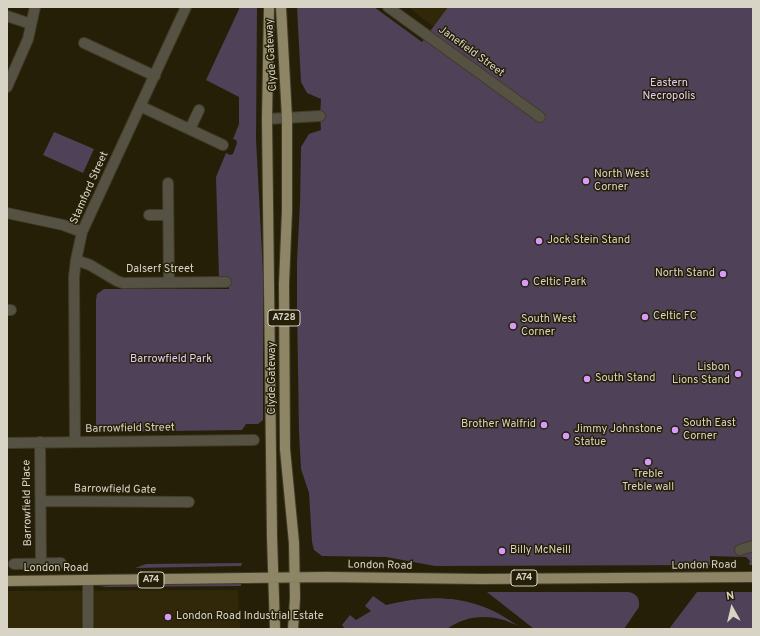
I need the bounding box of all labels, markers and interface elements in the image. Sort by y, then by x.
street label: Clyde Gateway [264,18,280,92]
street label: Janefield Street [435,24,507,80]
park label: Eastern Necropolis [643,77,695,103]
street label: Stamford Street [68,150,112,226]
place label: North West Corner [594,168,649,194]
marker: North West Corner [581,176,591,186]
place label: Jock Stein Stand [547,234,630,248]
marker: Jock Stein Stand [534,236,544,246]
street label: Dalserf Street [126,263,194,277]
place label: North Stand [655,267,715,281]
marker: North Stand [718,269,728,279]
place label: Celtic Park [533,276,586,290]
marker: Celtic Park [520,278,530,288]
road number: A728 [268,310,300,326]
place label: Celtic FC [653,310,697,324]
marker: Celtic FC [640,312,650,322]
place label: South West Corner [521,313,576,339]
marker: South West Corner [508,321,518,331]
street label: Clyde Gateway [266,342,280,414]
park label: Barrowfield Park [130,353,212,367]
place label: Lisbon Lions Stand [672,361,730,387]
marker: Lisbon Lions Stand [733,369,743,379]
place label: South Stand [595,372,655,386]
marker: South Stand [582,374,592,384]
place label: South East Corner [683,417,736,443]
place label: Brother Walfrid [461,418,536,432]
marker: Brother Walfrid [539,420,549,430]
street label: Barrowfield Street [85,422,175,436]
place label: Jimmy Johnstone Statue [574,423,662,449]
marker: South East Corner [670,425,680,435]
marker: Jimmy Johnstone Statue [561,431,571,441]
marker: Treble Treble wall [643,457,653,467]
street label: Barrowfield Place [21,460,35,546]
place label: Treble Treble wall [622,468,674,494]
street label: Barrowfield Gate [74,483,156,497]
place label: Billy McNeill [510,544,571,558]
marker: Billy McNeill [497,546,507,556]
street label: London Road [347,559,413,573]
street label: London Road [671,559,737,573]
street label: London Road [23,562,89,576]
road number: A74 [511,570,537,586]
road number: A74 [138,572,164,588]
north arrow [712,588,752,628]
text: N [725,589,735,604]
place label: London Road Industrial Estate [176,610,324,624]
marker: London Road Industrial Estate [163,612,173,622]

